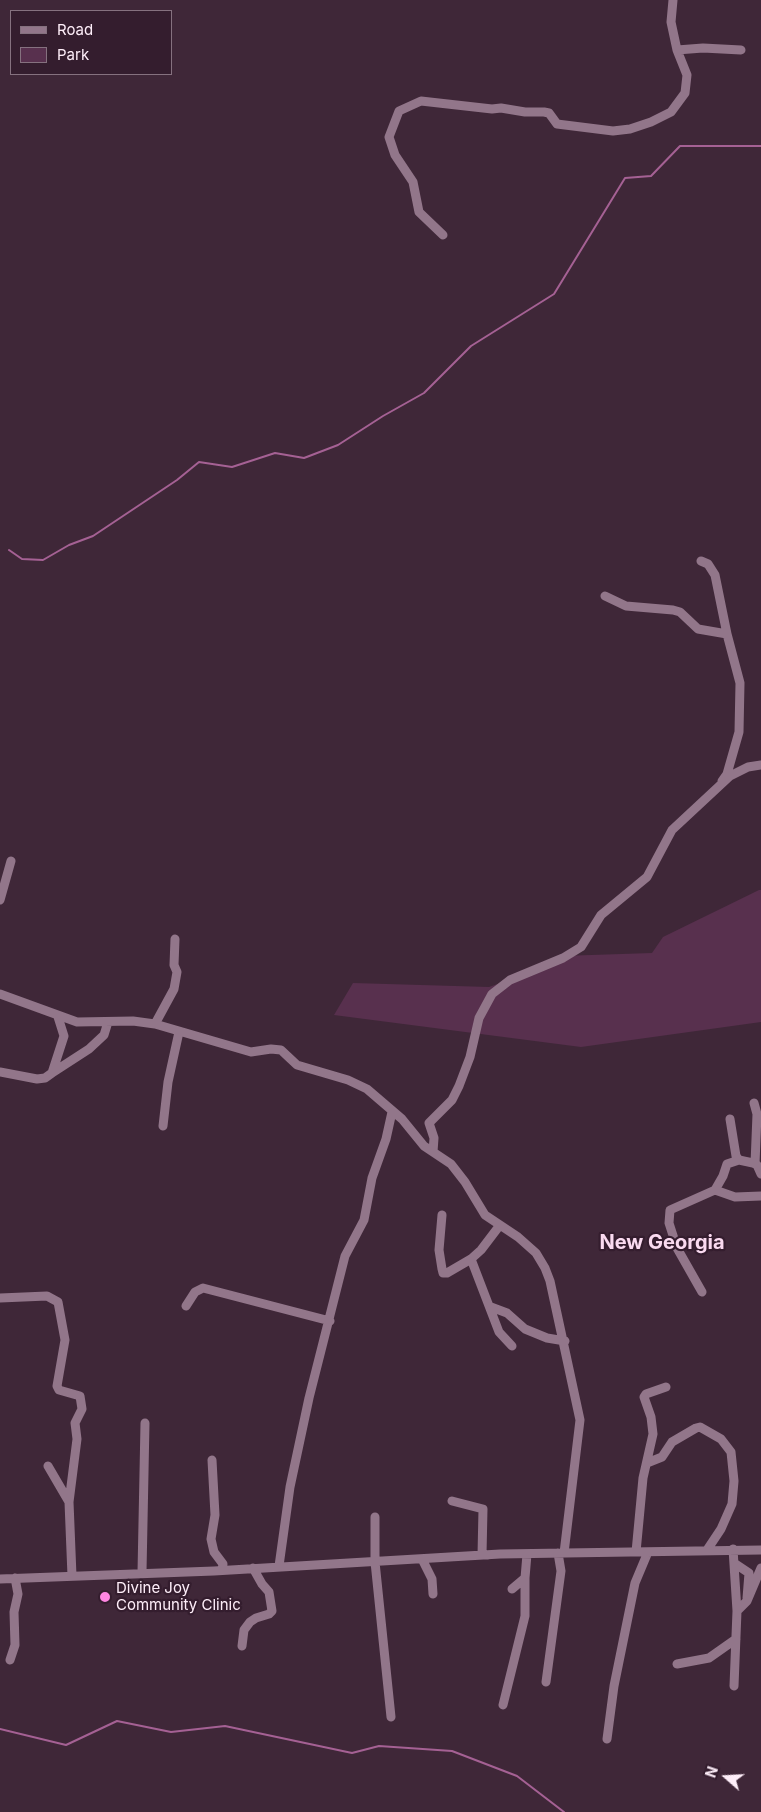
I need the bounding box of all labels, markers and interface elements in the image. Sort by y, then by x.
legend [10,10,172,75]
text: Road [57,20,93,39]
text: Park [57,45,89,64]
district label: New Georgia [599,1231,725,1255]
place label: Divine Joy Community Clinic [116,1579,241,1614]
marker: Divine Joy Community Clinic [98,1590,112,1604]
north arrow [701,1752,751,1802]
text: N [702,1764,721,1780]

